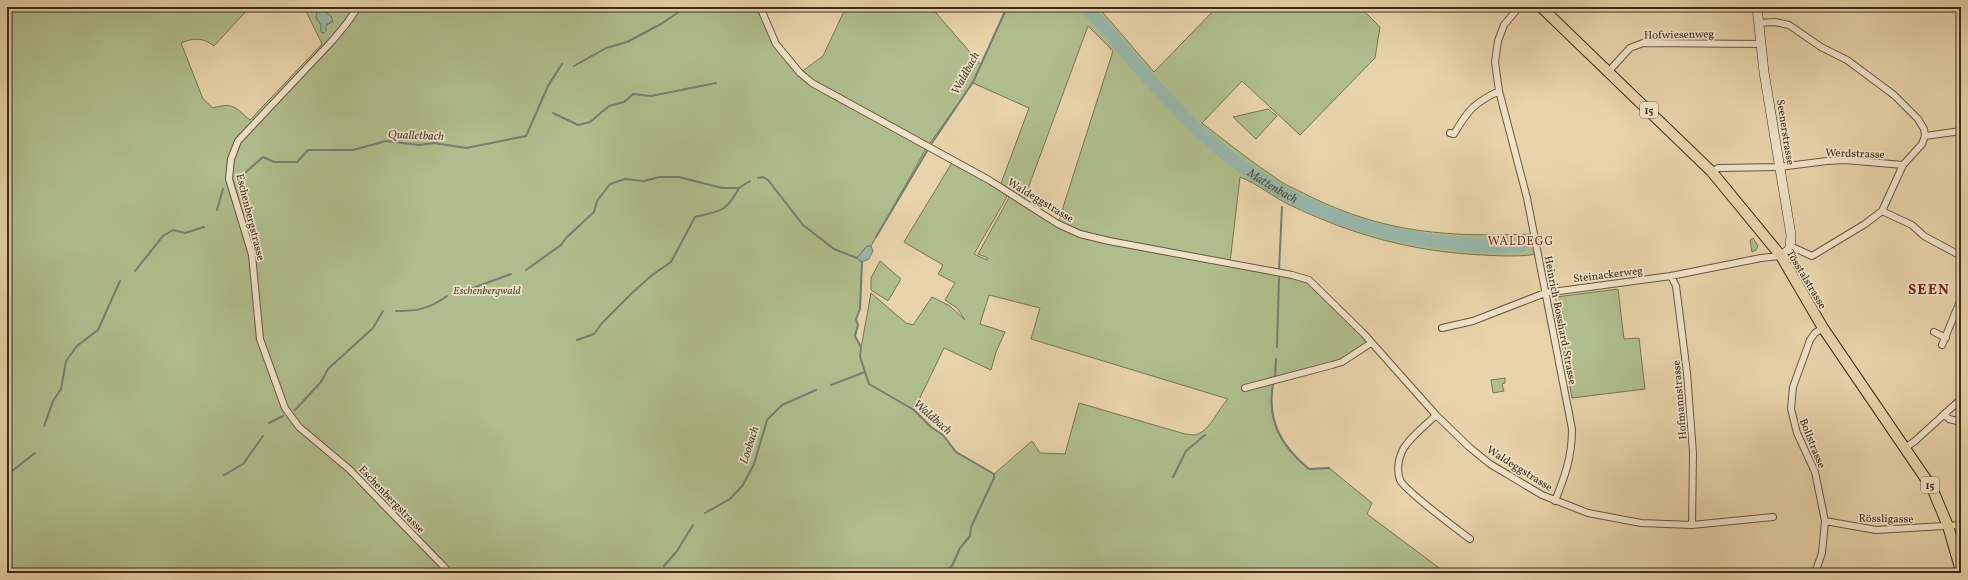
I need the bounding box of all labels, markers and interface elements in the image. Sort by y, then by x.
street label: Hofwiesenweg [1644,27,1715,44]
water label: Waldbach [948,49,984,98]
street label: Seenerstrasse [1772,98,1797,166]
road number: 15 [1640,102,1658,118]
water label: Qualletbach [388,127,444,145]
street label: Werdstrasse [1825,146,1885,163]
water label: Mattenbach [1243,165,1300,208]
street label: Eschenbergstrasse [231,172,268,262]
street label: Waldeggstrasse [1004,176,1076,227]
district label: WALDEGG [1488,234,1554,250]
street label: Tösstalstrasse [1782,247,1829,312]
street label: Heinrich-Bosshard-Strasse [1540,255,1579,386]
street label: Steinackerweg [1573,264,1644,287]
district label: SEEN [1908,280,1950,301]
park label: Eschenbergwald [453,284,522,299]
street label: Hofmannstrasse [1670,360,1691,440]
water label: Waldbach [910,396,955,439]
street label: Bollstrasse [1795,416,1828,471]
water label: Loobach [736,424,764,466]
street label: Waldeggstrasse [1483,443,1555,496]
street label: Eschenbergstrasse [355,463,427,537]
road number: 15 [1921,477,1939,493]
street label: Rössligasse [1858,512,1914,527]

